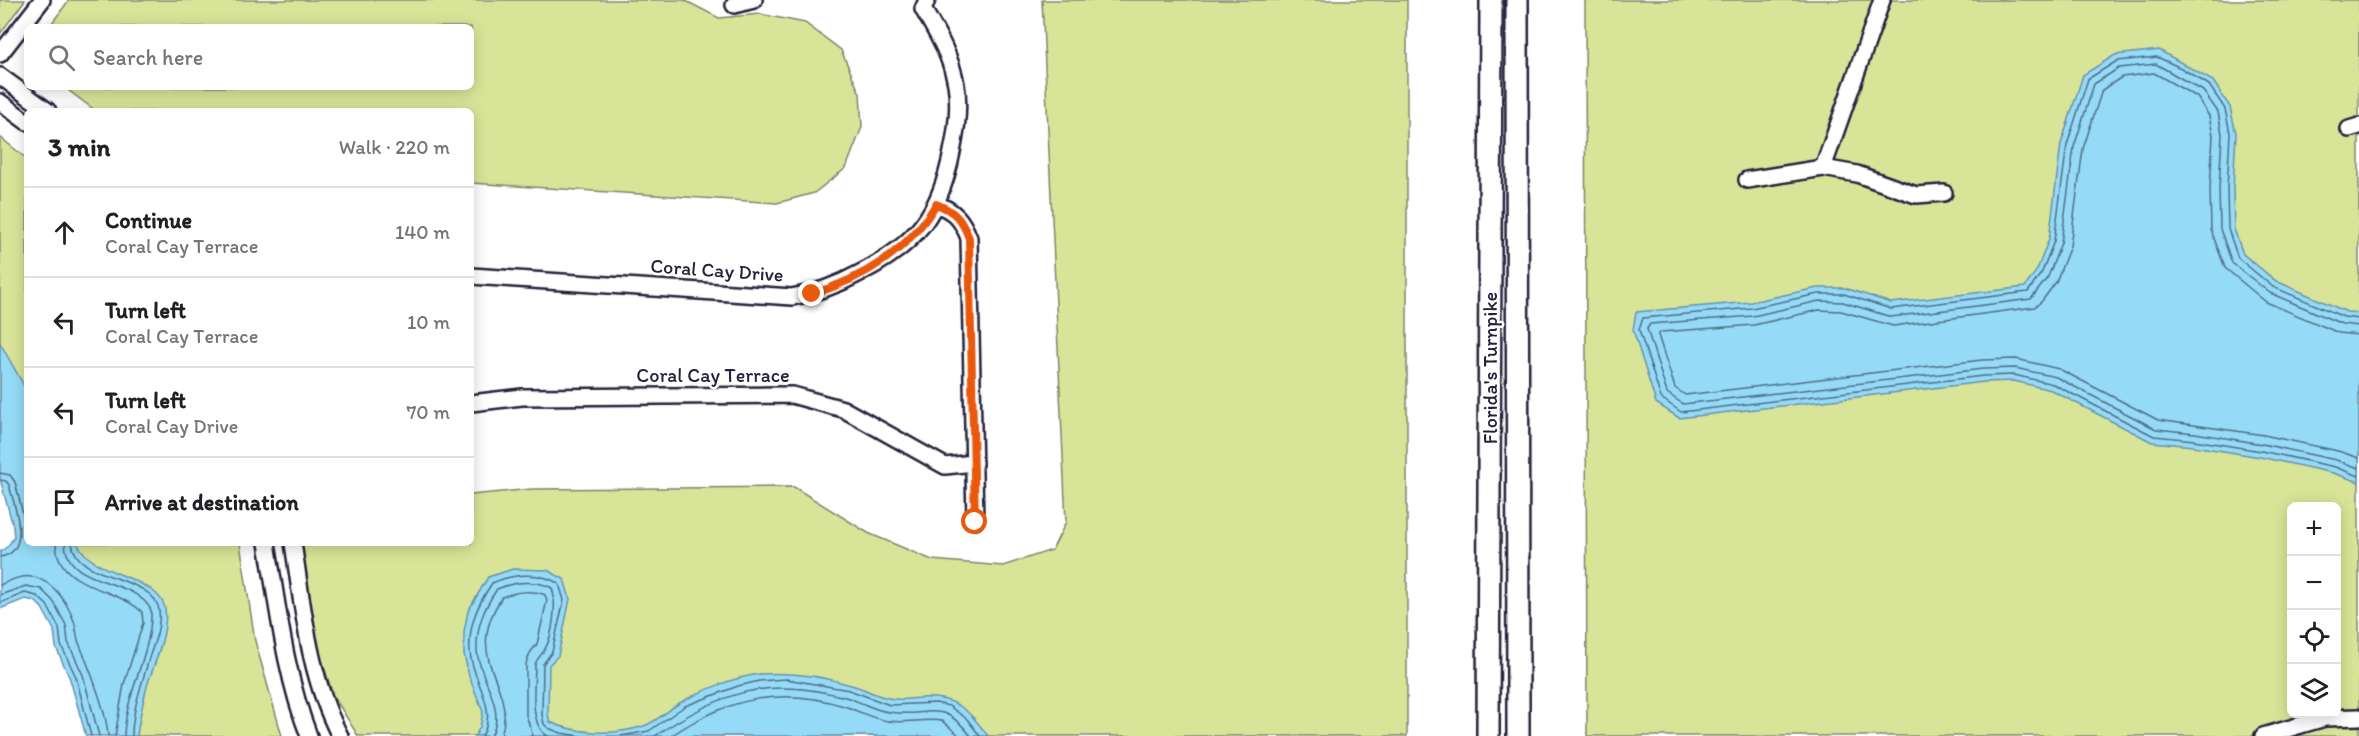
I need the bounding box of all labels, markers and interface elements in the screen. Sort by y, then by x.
search box [24,24,474,90]
icon: search [45,41,78,74]
text: Search here [93,44,203,71]
text: 3 min [48,131,110,163]
text: Walk · 220 m [339,135,450,159]
text: Continue [105,207,192,234]
icon: ahead [48,216,81,249]
text: 140 m [395,220,450,244]
text: Coral Cay Terrace [105,234,258,258]
street label: Coral Cay Drive [650,253,784,287]
route end [798,280,824,306]
street label: Florida's Turnpike [1478,292,1502,444]
text: Turn left [105,297,186,324]
icon: left [48,306,81,339]
text: 10 m [407,310,450,334]
text: Coral Cay Terrace [105,324,258,348]
street label: Coral Cay Terrace [636,363,790,387]
text: Turn left [105,387,186,414]
icon: left [48,396,81,429]
text: 70 m [406,400,450,424]
text: Coral Cay Drive [105,414,238,438]
icon: arrive [48,486,81,519]
text: Arrive at destination [105,489,299,516]
map controls [2287,502,2341,718]
button: + [2287,502,2341,556]
route start [961,508,987,534]
button: − [2287,556,2341,610]
button: locate [2287,610,2341,664]
button: layers [2287,664,2341,718]

